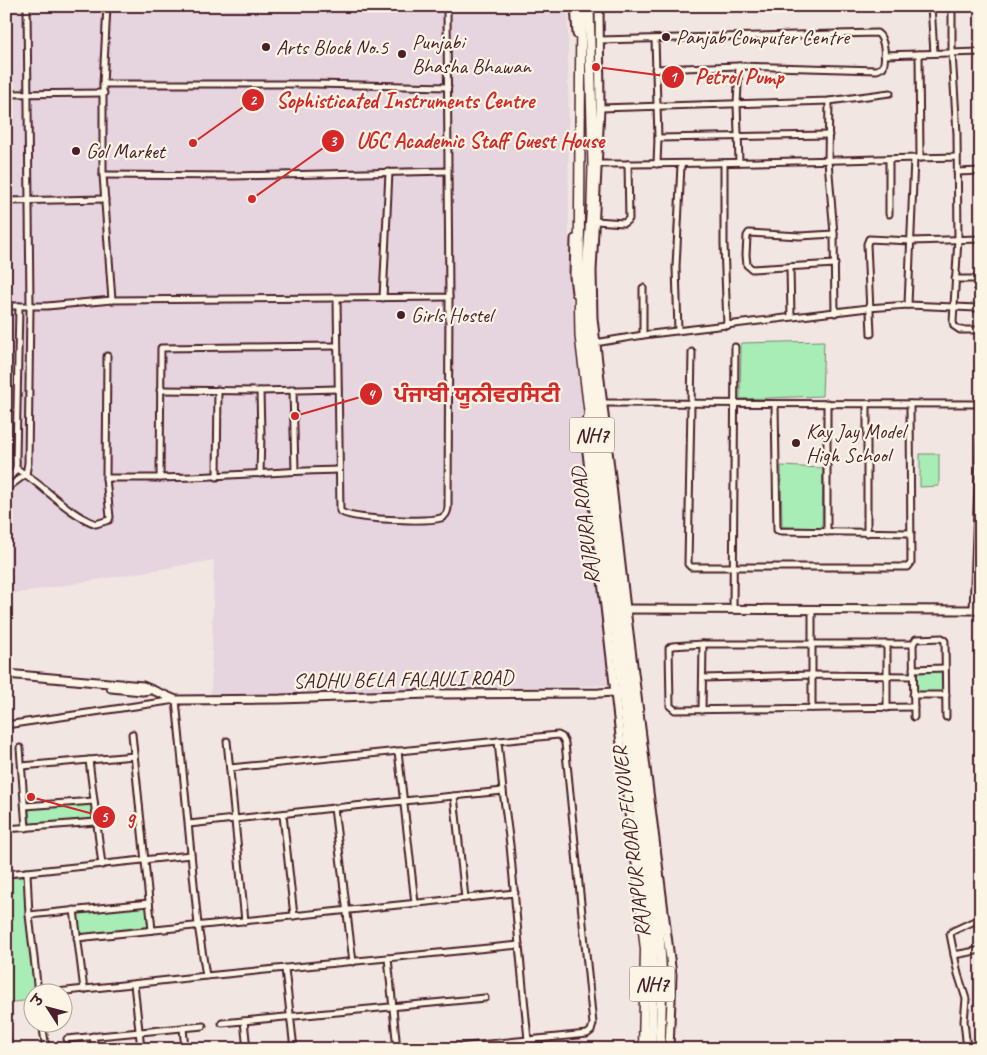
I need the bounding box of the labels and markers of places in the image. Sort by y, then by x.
place label: Panjab Computer Centre [676,24,851,50]
place label: Punjabi Bhasha Bhawan [412,29,532,79]
marker: Panjab Computer Centre [660,31,672,43]
place label: Arts Block No.5 [276,34,390,60]
marker: Arts Block No.5 [260,41,272,53]
marker: Punjabi Bhasha Bhawan [396,48,408,60]
callout: Petrol Pump [660,58,794,95]
callout: Sophisticated Instruments Centre [240,82,544,119]
callout: UGC Academic Staff Guest House [321,122,614,159]
place label: Gol Market [86,138,167,164]
marker: Gol Market [70,145,82,157]
place label: Girls Hostel [411,302,496,328]
marker: Girls Hostel [395,309,407,321]
callout: ਪੰਜਾਬੀ ਯੂਨੀਵਰਸਿਟੀ [359,376,570,413]
place label: Kay Jay Model High School [806,418,909,468]
marker: Kay Jay Model High School [790,437,802,449]
callout: g [92,798,145,835]

